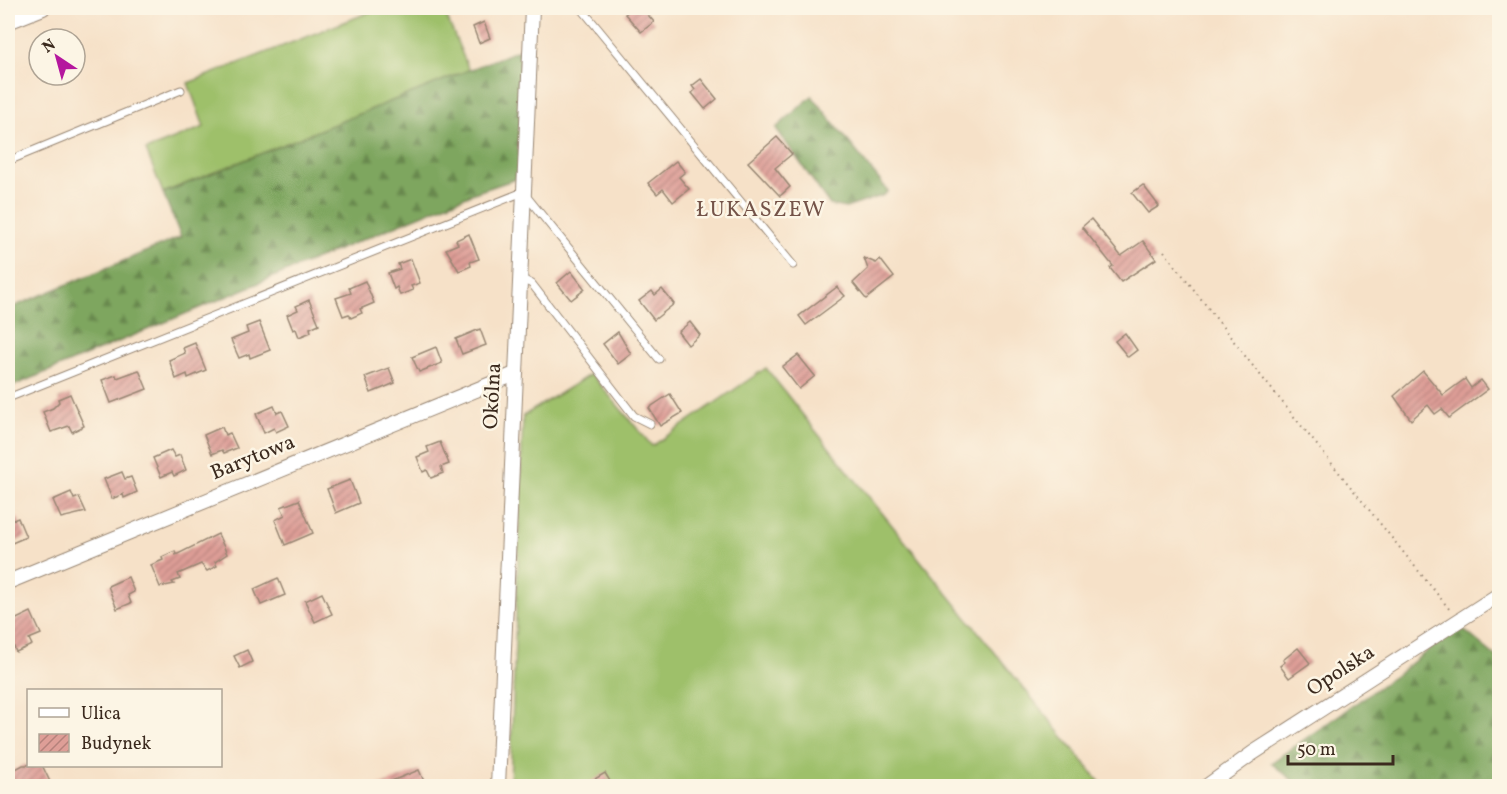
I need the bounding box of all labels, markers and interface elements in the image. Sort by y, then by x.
north arrow [27,27,87,87]
text: N [38,34,61,59]
district label: ŁUKASZEW [696,195,826,226]
street label: Okólna [477,362,509,430]
street label: Barytowa [207,428,299,488]
street label: Opolska [1301,638,1381,704]
legend [27,689,222,767]
text: Ulica [81,702,121,727]
scale bar [1288,728,1393,766]
text: Budynek [81,732,152,757]
text: 50 m [1297,738,1336,763]

